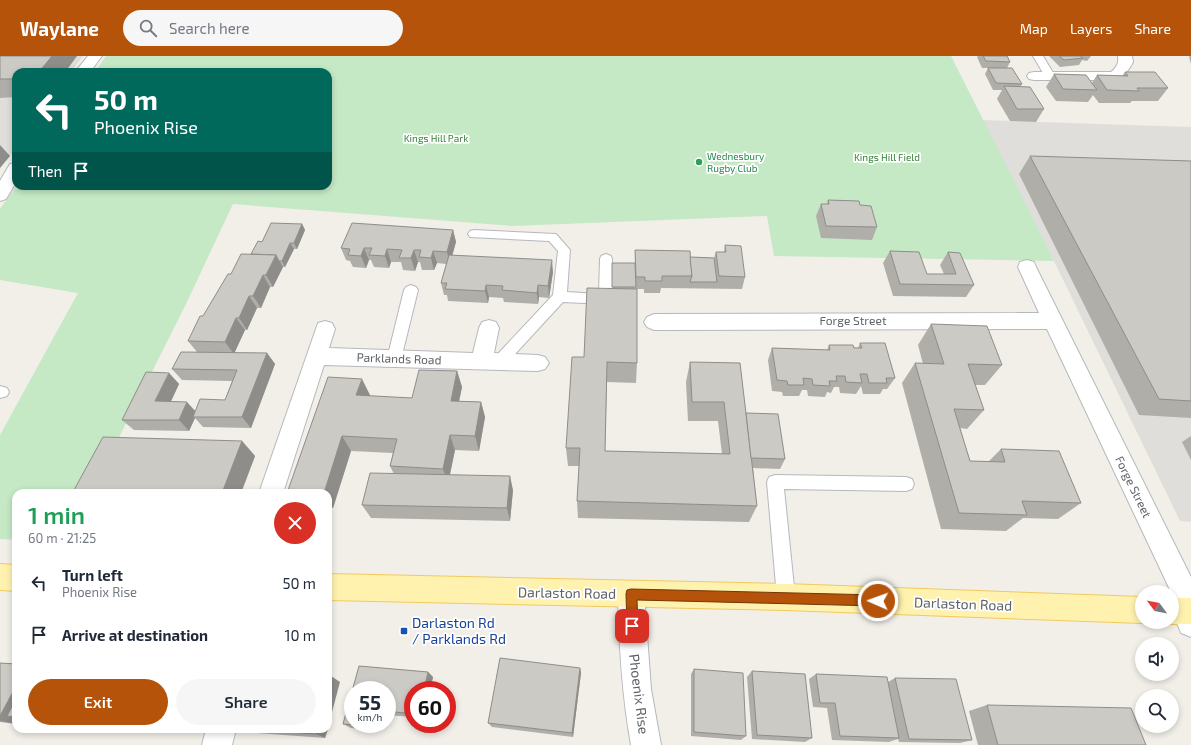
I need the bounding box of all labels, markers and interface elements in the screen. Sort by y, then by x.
search box [123,10,403,46]
text: Waylane [20,17,99,40]
icon: search [137,17,159,39]
text: Search here [169,19,250,37]
text: Map [1020,20,1048,37]
text: Layers [1070,20,1112,37]
text: Share [1134,20,1171,37]
text: 50 m [94,82,158,116]
icon: left [28,84,80,136]
text: Phoenix Rise [94,116,198,138]
park label: Kings Hill Park [404,132,468,144]
place label: Wednesbury Rugby Club [707,150,765,174]
park label: Kings Hill Field [854,151,920,163]
marker: Wednesbury Rugby Club [694,157,704,167]
icon: arrive [70,160,92,182]
text: Then [28,162,62,180]
street label: Forge Street [820,313,887,327]
street label: Parklands Road [356,350,442,366]
street label: Forge Street [1113,453,1155,520]
text: 1 min [28,500,85,529]
button: close [274,502,316,544]
text: 60 m · 21:25 [28,530,96,546]
text: Turn left [62,566,123,584]
icon: left [28,572,50,594]
text: 50 m [282,574,316,592]
position arrow [857,580,899,622]
street label: Darlaston Road [518,583,616,602]
text: Phoenix Rise [62,584,137,600]
north arrow [1135,585,1179,629]
map controls [1135,585,1179,733]
street label: Darlaston Road [914,593,1012,614]
pin [615,609,649,643]
place label: Darlaston Rd / Parklands Rd [412,614,506,647]
icon: arrive [621,615,643,637]
icon: arrive [28,624,50,646]
text: Arrive at destination [62,626,208,644]
text: 10 m [284,626,316,644]
marker: Darlaston Rd / Parklands Rd [399,626,409,636]
button: sound [1135,637,1179,681]
street label: Phoenix Rise [626,653,653,735]
button: Exit [28,679,168,725]
button: Share [176,679,316,725]
speed limit sign: 60 [404,681,456,733]
button: search [1135,689,1179,733]
text: 55 [359,690,381,714]
text: km/h [358,711,382,723]

